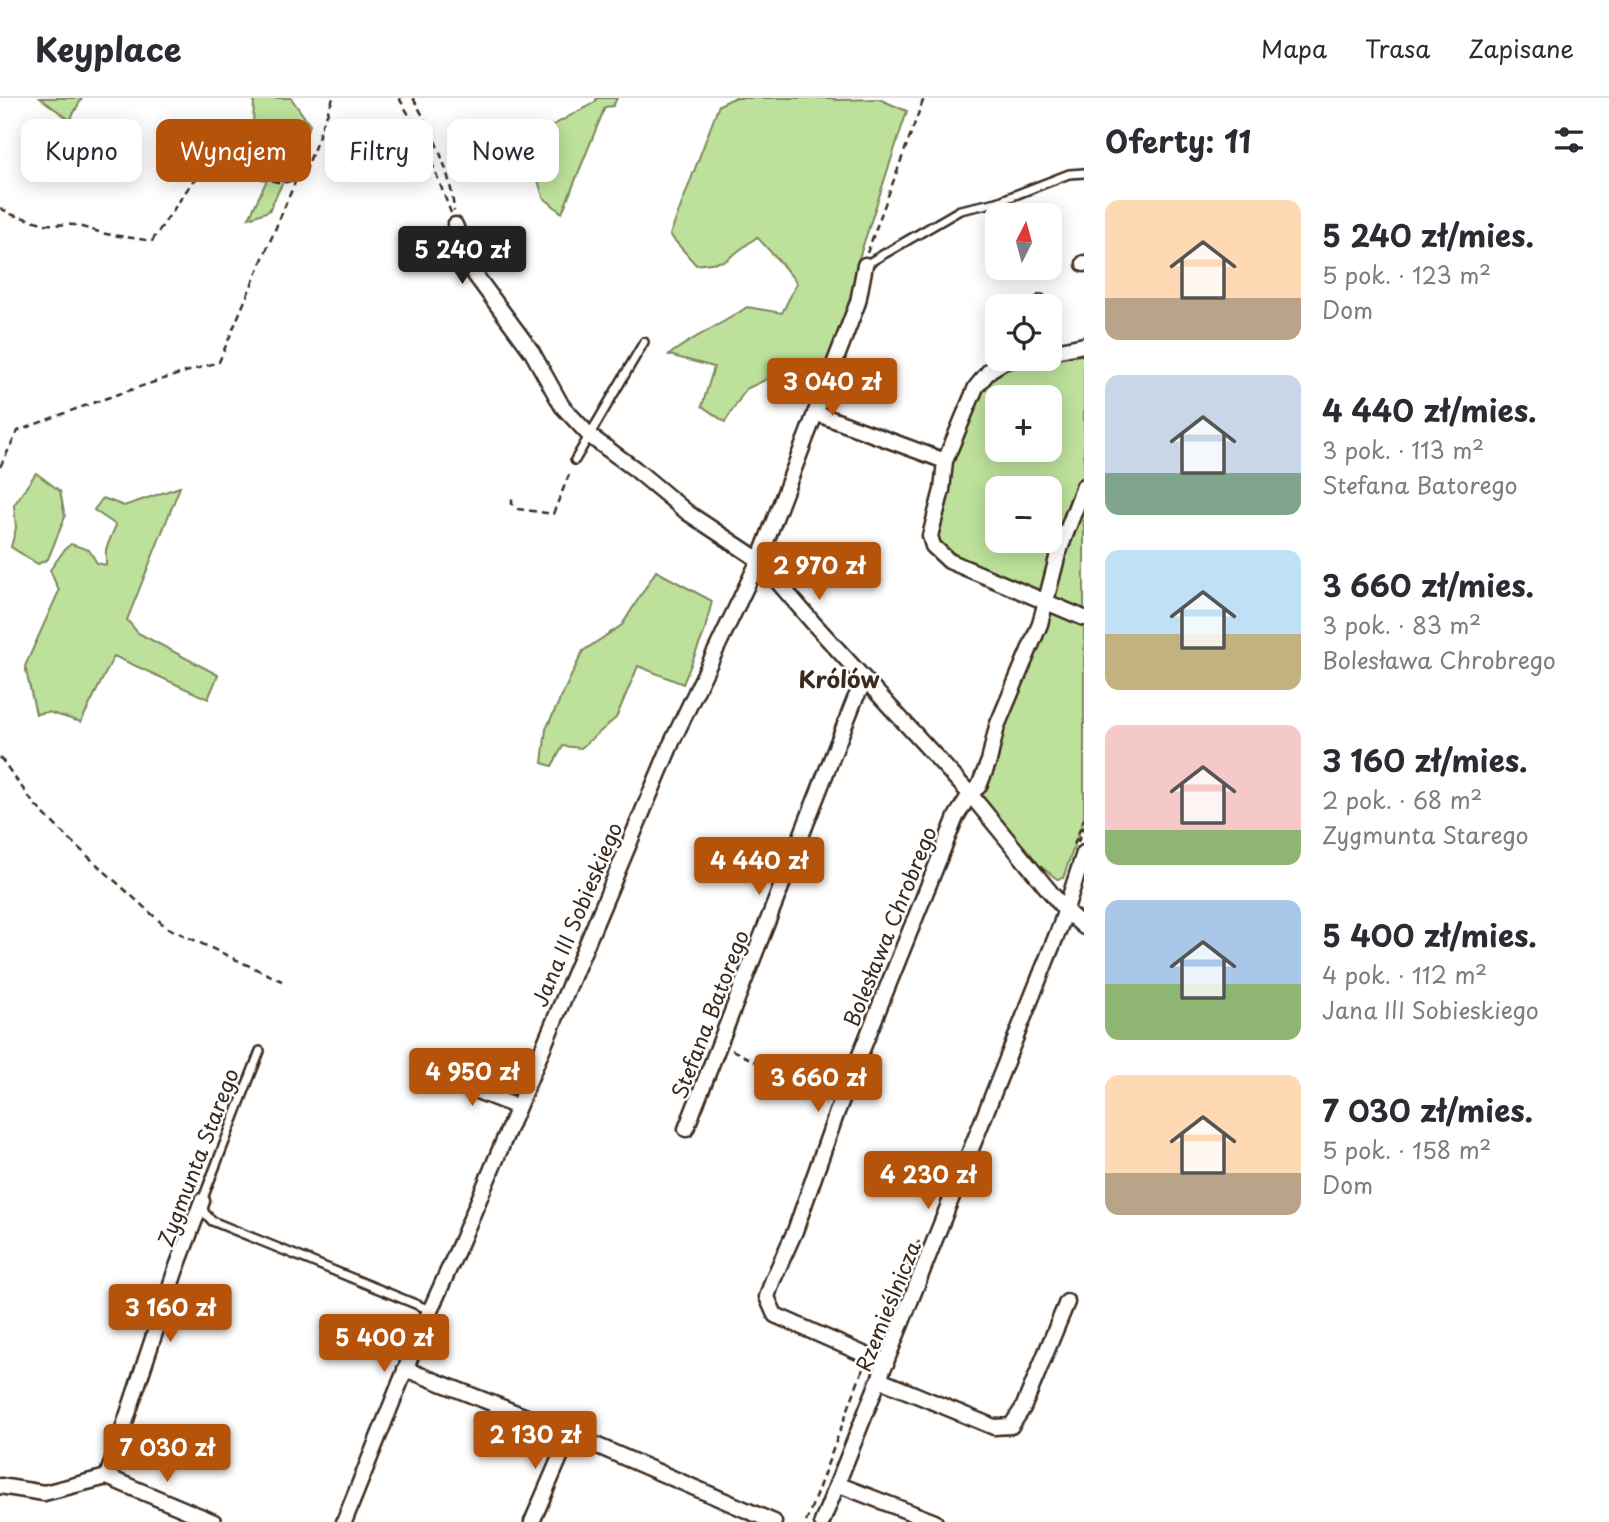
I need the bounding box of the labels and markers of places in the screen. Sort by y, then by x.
pin: 5 240 zł [390,226,534,286]
pin: 3 040 zł [760,358,904,418]
pin: 2 970 zł [747,542,891,602]
pin: 4 440 zł [687,838,831,897]
pin: 4 950 zł [400,1048,544,1108]
pin: 3 660 zł [746,1054,890,1114]
pin: 4 230 zł [856,1152,1000,1211]
pin: 3 160 zł [98,1284,242,1344]
pin: 5 400 zł [312,1314,456,1374]
pin: 2 130 zł [463,1412,607,1471]
pin: 7 030 zł [95,1424,239,1484]

